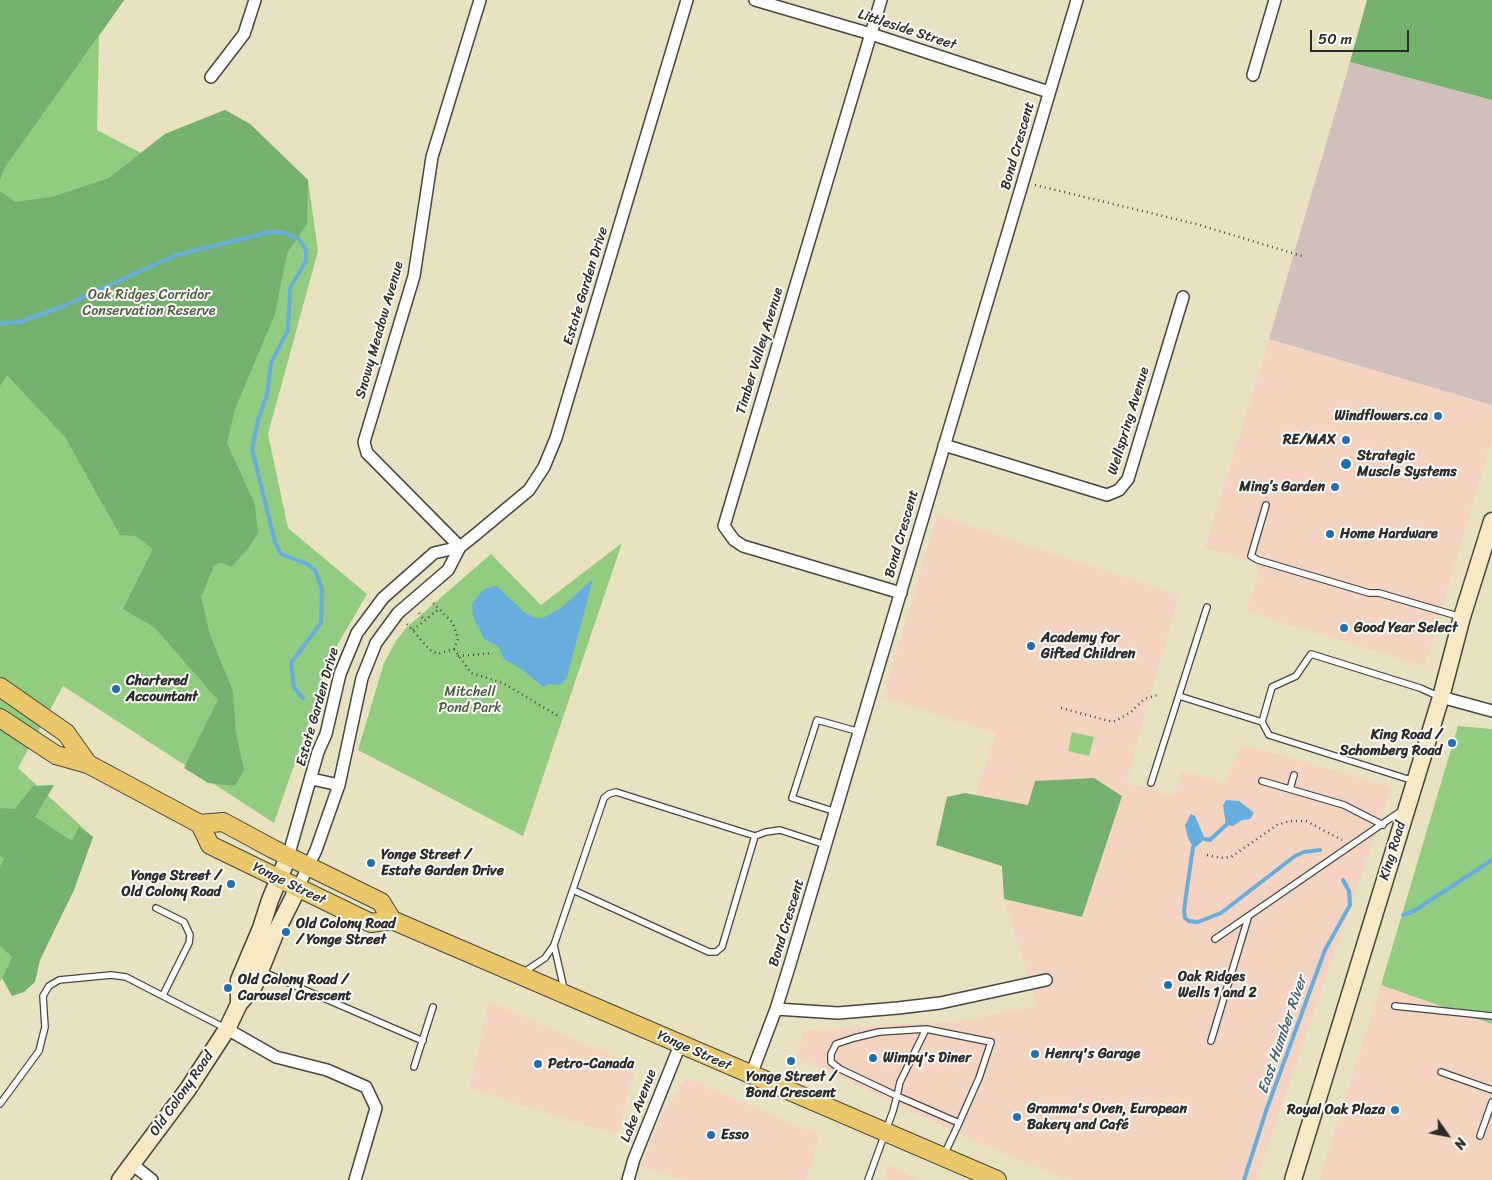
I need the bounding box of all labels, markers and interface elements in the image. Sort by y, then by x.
street label: Littleside Street [856,6,958,54]
scale bar [1312,20,1411,52]
text: 50 m [1318,26,1352,52]
street label: Bond Crescent [997,100,1039,192]
street label: Estate Garden Drive [560,225,612,347]
street label: Snowy Meadow Avenue [352,259,408,401]
street label: Timber Valley Avenue [733,286,787,416]
park label: Oak Ridges Corridor Conservation Reserve [83,287,215,320]
street label: Wellspring Avenue [1105,365,1153,477]
place label: Windflowers.ca [1334,408,1428,424]
marker: Windflowers.ca [1432,410,1444,422]
place label: RE/MAX [1283,432,1336,448]
marker: RE/MAX [1340,434,1352,446]
place label: Strategic Muscle Systems [1357,448,1457,481]
marker: Strategic Muscle Systems [1339,457,1353,471]
place label: Ming’s Garden [1239,479,1325,495]
marker: Ming’s Garden [1329,481,1341,493]
street label: Bond Crescent [881,488,923,580]
place label: Home Hardware [1340,526,1438,542]
marker: Home Hardware [1324,528,1336,540]
place label: Good Year Select [1354,620,1458,636]
marker: Good Year Select [1338,622,1350,634]
place label: Academy for Gifted Children [1041,630,1135,662]
marker: Academy for Gifted Children [1025,640,1037,652]
street label: Estate Garden Drive [293,646,343,768]
place label: Chartered Accountant [126,673,198,706]
marker: Chartered Accountant [110,683,122,695]
park label: Mitchell Pond Park [439,684,501,716]
place label: King Road / Schomberg Road [1340,727,1442,760]
marker: King Road / Schomberg Road [1446,737,1458,749]
street label: King Road [1376,820,1410,882]
place label: Yonge Street / Estate Garden Drive [381,847,504,880]
marker: Yonge Street / Estate Garden Drive [365,857,377,869]
street label: Yonge Street [250,859,328,909]
place label: Yonge Street / Old Colony Road [122,868,221,900]
street label: Bond Crescent [766,877,808,969]
marker: Yonge Street / Old Colony Road [225,878,237,890]
place label: Old Colony Road / Yonge Street [296,916,395,949]
marker: Old Colony Road / Yonge Street [280,926,292,938]
place label: Oak Ridges Wells 1 and 2 [1178,969,1257,1002]
place label: Old Colony Road / Carousel Crescent [238,972,351,1004]
water label: East Humber River [1254,974,1312,1096]
marker: Oak Ridges Wells 1 and 2 [1162,979,1174,991]
marker: Old Colony Road / Carousel Crescent [222,982,234,994]
street label: Yonge Street [654,1027,734,1075]
place label: Henry's Garage [1045,1046,1140,1062]
street label: Old Colony Road [147,1048,217,1140]
marker: Henry's Garage [1029,1048,1041,1060]
place label: Wimpy's Diner [883,1050,971,1066]
marker: Wimpy's Diner [867,1052,879,1064]
marker: Yonge Street / Bond Crescent [785,1055,797,1067]
place label: Petro-Canada [548,1056,634,1072]
marker: Petro-Canada [532,1058,544,1070]
street label: Lake Avenue [617,1067,661,1145]
place label: Yonge Street / Bond Crescent [746,1069,836,1102]
place label: Gramma's Oven, European Bakery and Café [1027,1101,1187,1134]
place label: Royal Oak Plaza [1287,1102,1385,1118]
marker: Royal Oak Plaza [1389,1104,1401,1116]
north arrow [1422,1110,1472,1160]
marker: Gramma's Oven, European Bakery and Café [1011,1111,1023,1123]
place label: Esso [721,1127,749,1143]
marker: Esso [705,1129,717,1141]
text: N [1447,1133,1473,1154]

